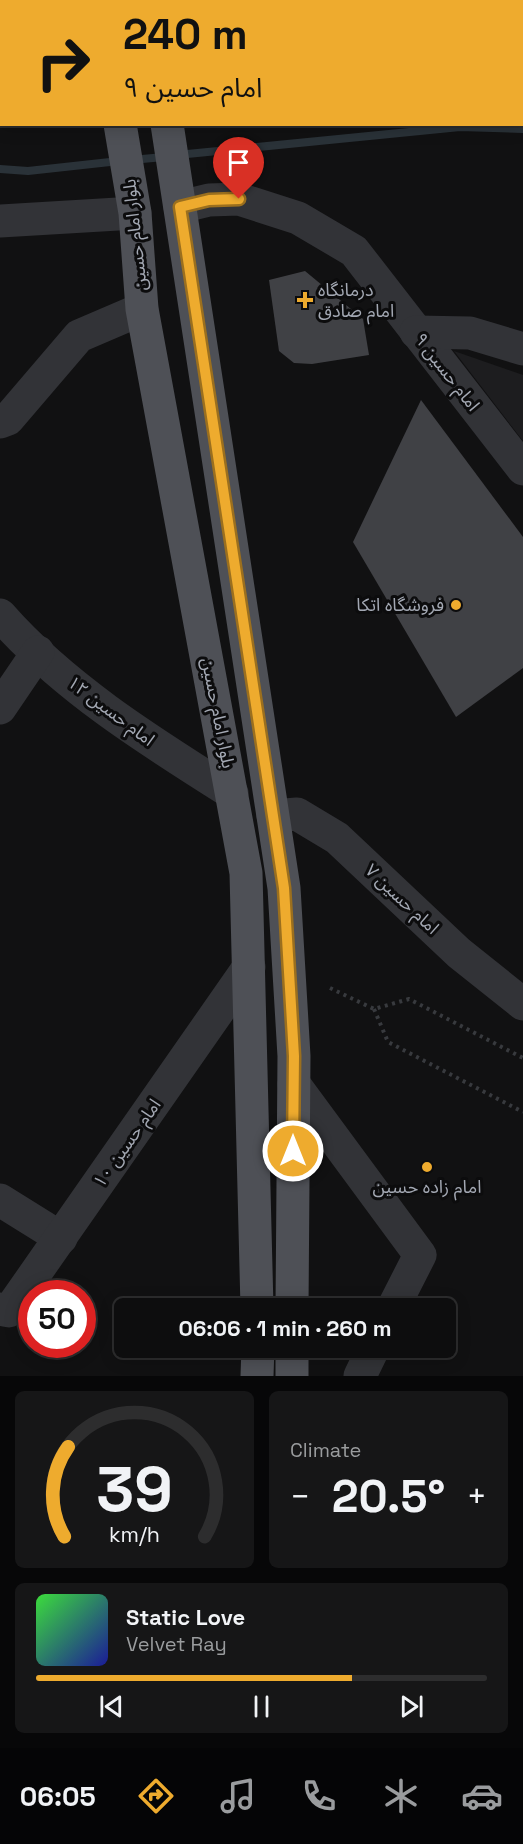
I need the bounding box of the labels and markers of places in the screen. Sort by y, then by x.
pin [213,137,264,199]
place label: درمانگاه امام صادق [318,278,394,325]
marker: درمانگاه امام صادق [296,291,314,309]
place label: فروشگاه اتکا [356,593,444,616]
marker: فروشگاه اتکا [449,598,463,612]
marker: امام زاده حسین [420,1160,434,1174]
place label: امام زاده حسین [372,1175,482,1201]

